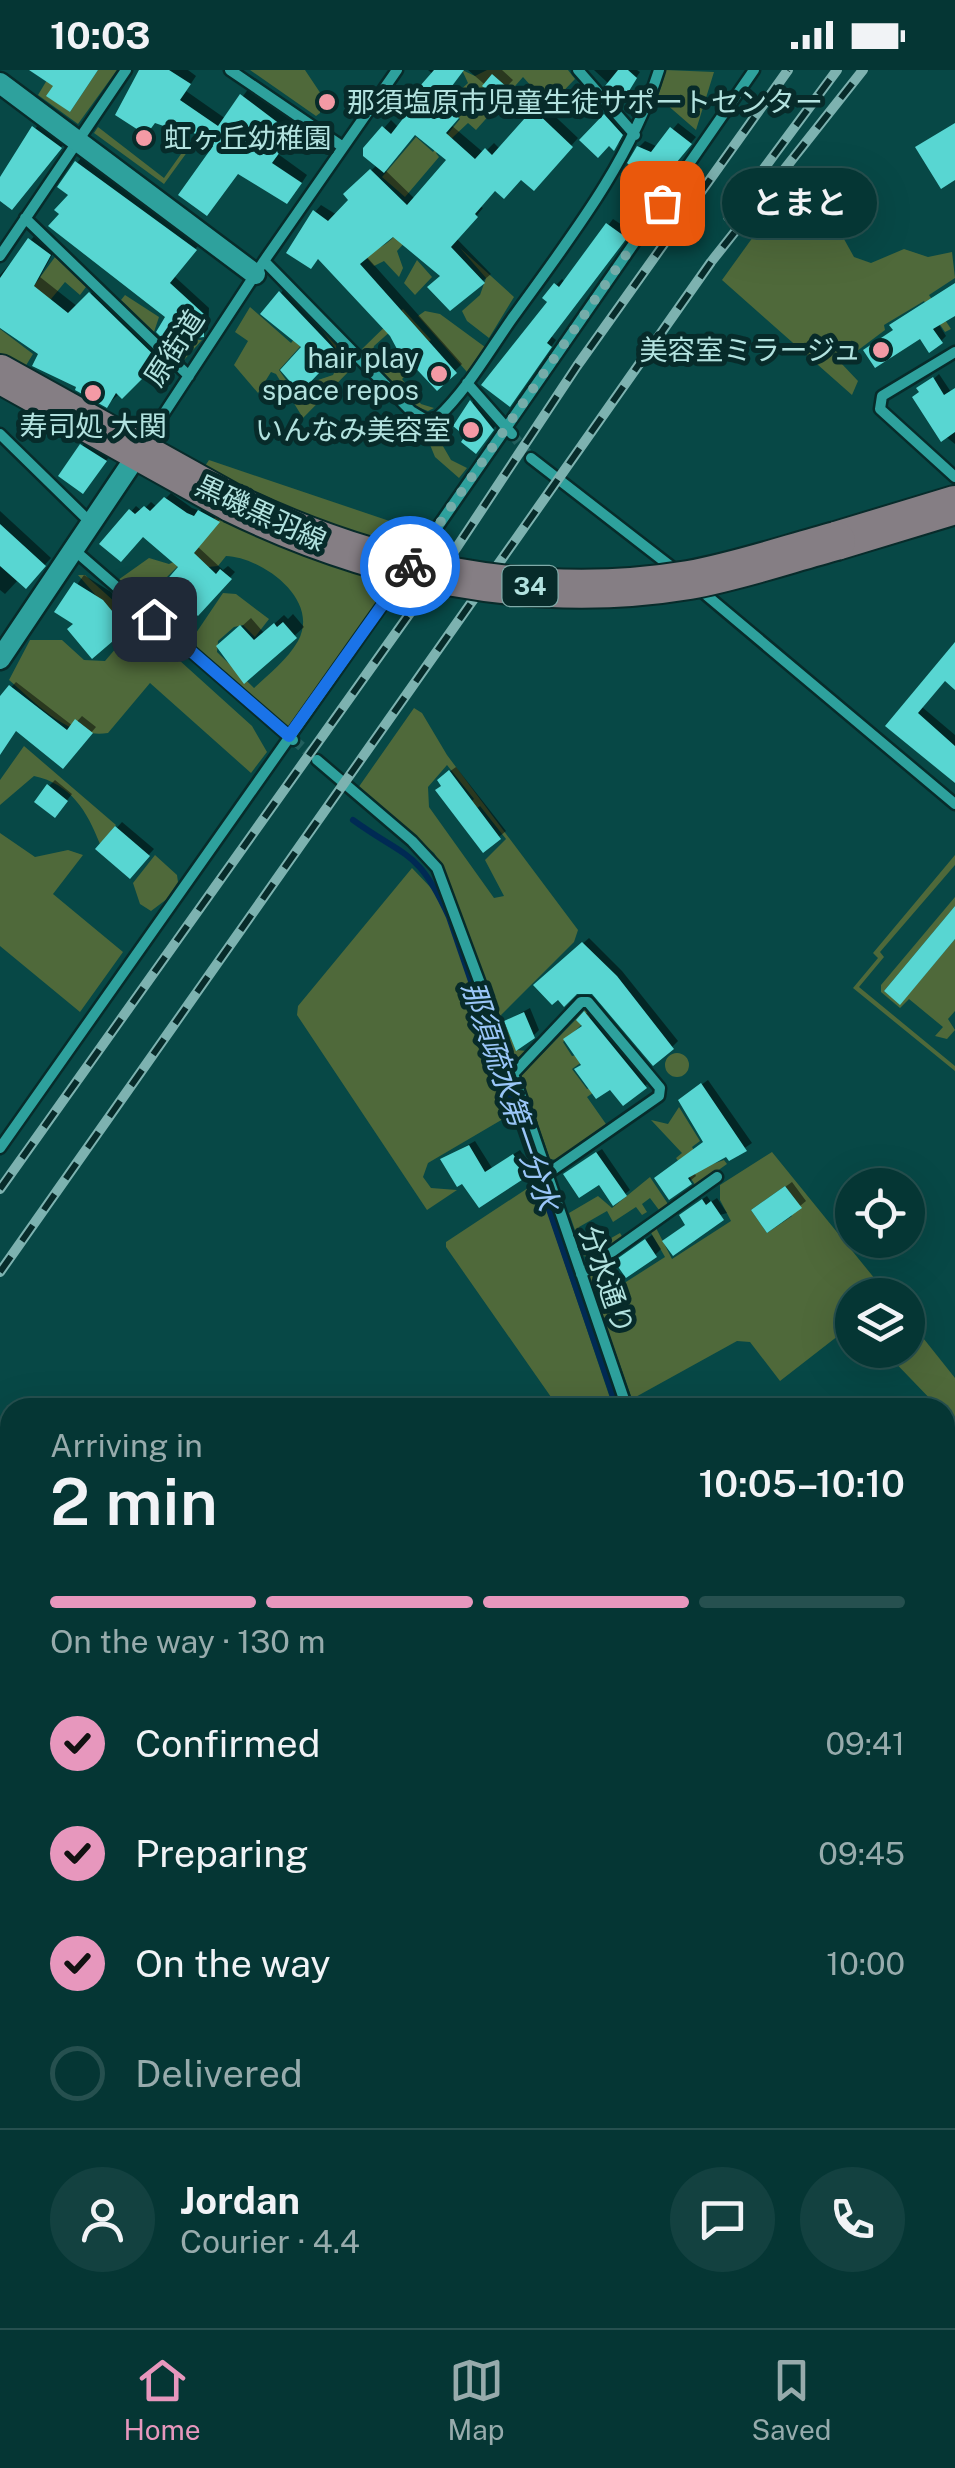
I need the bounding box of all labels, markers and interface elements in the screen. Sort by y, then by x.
text: 10:03 [50,13,151,58]
place label: 那須塩原市児童生徒サポートセンター [347,85,823,118]
marker: 那須塩原市児童生徒サポートセンター [316,91,338,113]
place label: 虹ヶ丘幼稚園 [164,121,332,154]
marker: 虹ヶ丘幼稚園 [133,127,155,149]
pin [620,161,705,246]
callout: とまと [722,168,877,238]
icon: bag [635,176,690,231]
text: とまと [751,184,848,221]
street label: 原街道 [137,304,210,392]
place label: 美容室ミラージュ [640,333,861,366]
marker: 美容室ミラージュ [870,339,892,361]
place label: hair play space repos [262,341,419,406]
marker: hair play space repos [428,363,450,385]
marker: 寿司処 大関 [82,382,104,404]
place label: 寿司処 大関 [20,409,166,442]
place label: いんなみ美容室 [255,413,451,446]
marker: いんなみ美容室 [460,419,482,441]
street label: 黒磯黒羽線 [191,468,332,557]
courier [360,516,460,616]
icon: bike [383,539,438,594]
road number: 34 [502,566,558,606]
pin [112,577,197,662]
icon: home [127,592,182,647]
water label: 那須疏水第一分水 [455,976,568,1218]
map controls [835,1168,925,1368]
button: locate [835,1168,925,1258]
street label: 分水通り [574,1222,641,1338]
button: layers [835,1278,925,1368]
text: Arriving in [50,1427,203,1464]
text: 10:05–10:10 [698,1461,905,1506]
text: 2 min [50,1463,218,1540]
text: On the way · 130 m [50,1623,325,1660]
icon: check [50,1716,105,1771]
text: Confirmed [135,1721,320,1766]
text: 09:41 [825,1725,905,1762]
icon: check [50,1826,105,1881]
text: Preparing [135,1831,309,1876]
text: 09:45 [818,1835,905,1872]
icon: check [50,1936,105,1991]
text: On the way [135,1941,331,1986]
text: 10:00 [826,1945,905,1982]
text: Delivered [135,2051,303,2096]
button: person [50,2167,155,2272]
button: chat [670,2167,775,2272]
button: phone [800,2167,905,2272]
text: Jordan [180,2178,300,2223]
text: Courier · 4.4 [180,2223,360,2260]
tab: Home [123,2353,201,2446]
tab: Map [448,2353,504,2446]
tab: Saved [751,2353,832,2446]

